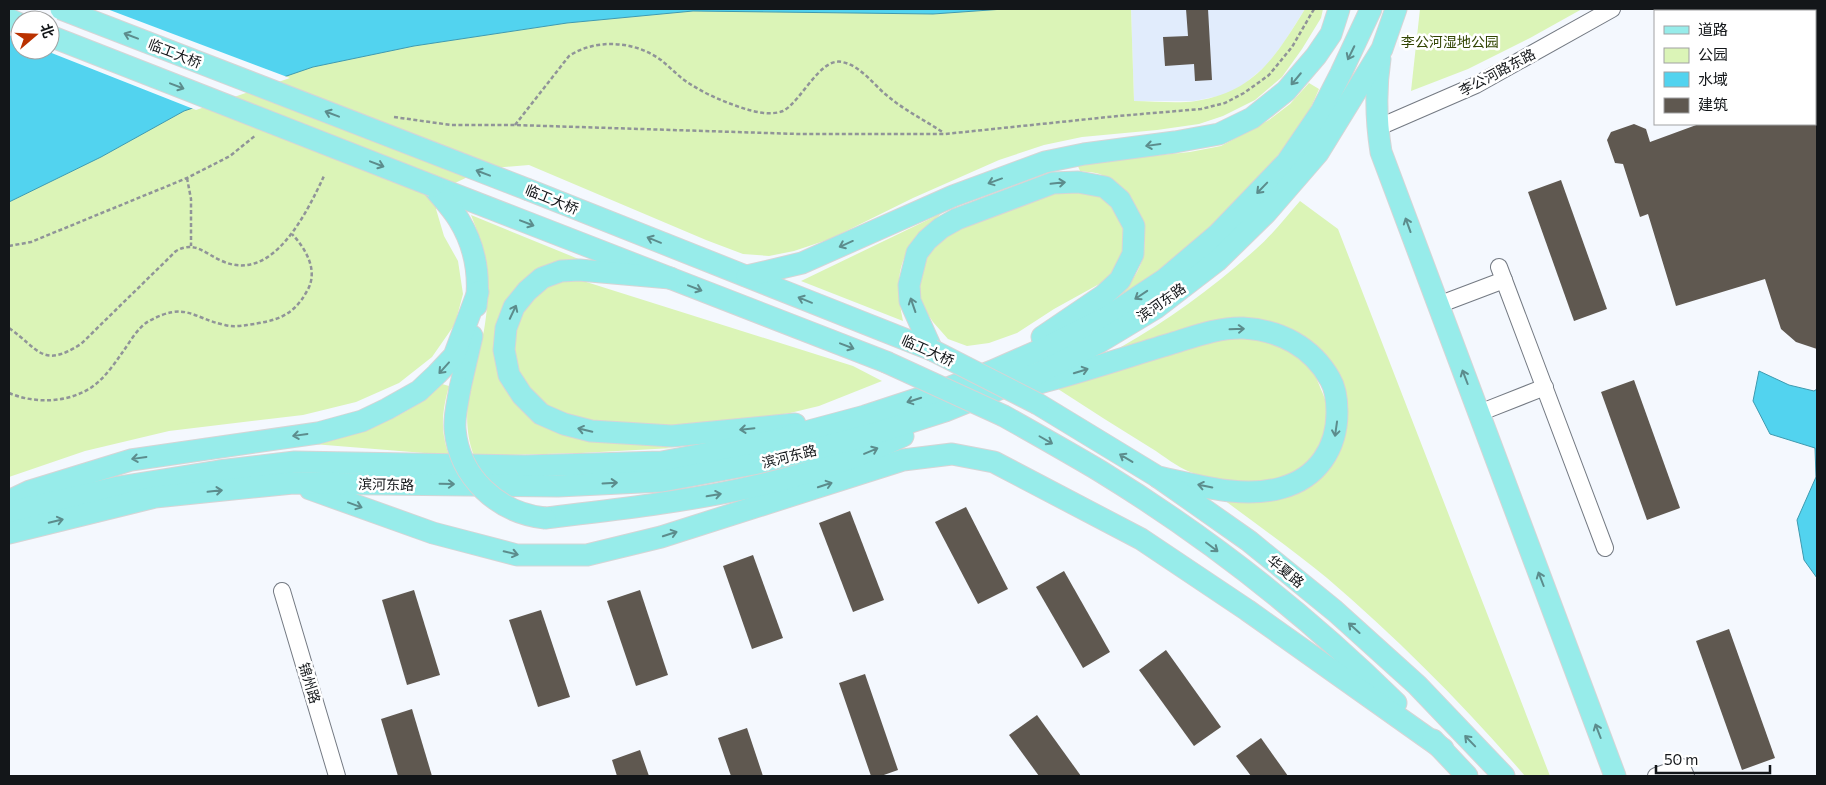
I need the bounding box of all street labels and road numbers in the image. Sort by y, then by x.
street label: 临工大桥 [146,35,204,71]
street label: 李公河路东路 [1456,45,1538,99]
street label: 临工大桥 [523,181,581,217]
street label: 滨河东路 [1133,279,1189,325]
street label: 临工大桥 [899,331,957,369]
street label: 滨河东路 [760,441,818,471]
street label: 滨河东路 [358,475,414,493]
street label: 华夏路 [1264,551,1308,591]
street label: 锦州路 [296,660,324,706]

